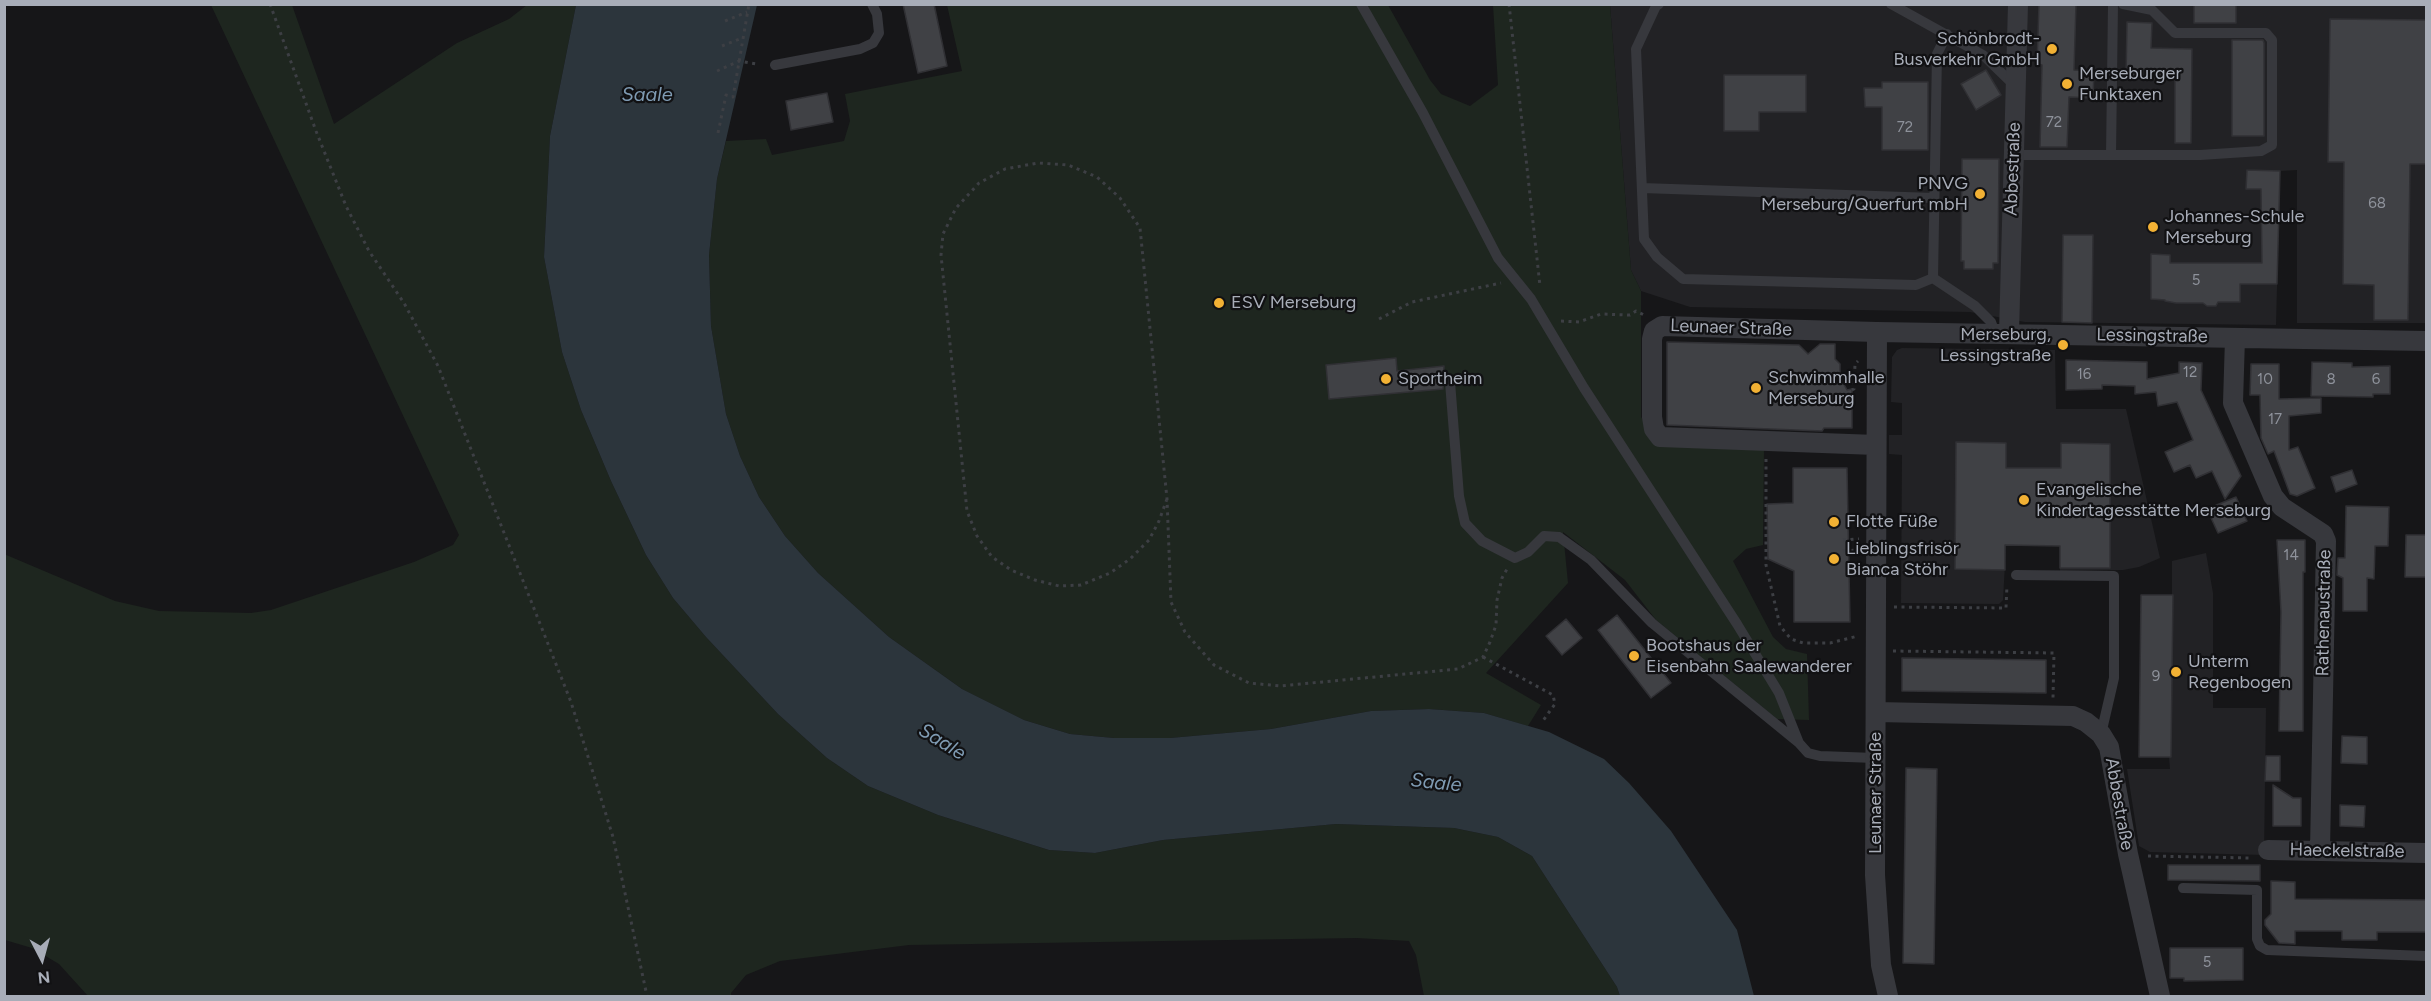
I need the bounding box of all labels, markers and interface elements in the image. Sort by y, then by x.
place label: Schönbrodt- Busverkehr GmbH [1894,28,2040,70]
marker: Schönbrodt- Busverkehr GmbH [2045,42,2059,56]
place label: Merseburger Funktaxen [2079,63,2182,106]
marker: Merseburger Funktaxen [2060,77,2074,91]
water label: Saale [621,83,673,107]
house number: 72 [2046,114,2062,132]
house number: 72 [1897,119,1913,137]
street label: Abbestraße [2001,122,2025,216]
place label: PNVG Merseburg/Querfurt mbH [1761,173,1968,216]
marker: PNVG Merseburg/Querfurt mbH [1973,187,1987,201]
house number: 68 [2368,195,2386,213]
place label: Johannes-Schule Merseburg [2165,206,2304,248]
marker: Johannes-Schule Merseburg [2146,220,2160,234]
house number: 5 [2192,272,2200,290]
place label: ESV Merseburg [1231,292,1356,314]
marker: ESV Merseburg [1212,296,1226,310]
street label: Leunaer Straße [1670,315,1792,341]
place label: Merseburg, Lessingstraße [1940,324,2051,366]
street label: Lessingstraße [2096,324,2208,348]
marker: Merseburg, Lessingstraße [2056,338,2070,352]
house number: 12 [2183,364,2197,382]
house number: 16 [2077,366,2091,384]
place label: Schwimmhalle Merseburg [1768,367,1885,410]
place label: Sportheim [1398,368,1482,390]
house number: 10 [2257,371,2273,389]
house number: 8 [2326,371,2336,389]
house number: 6 [2372,371,2380,389]
marker: Sportheim [1379,372,1393,386]
marker: Schwimmhalle Merseburg [1749,381,1763,395]
house number: 17 [2268,411,2282,429]
place label: Evangelische Kindertagesstätte Merseburg [2036,479,2271,522]
marker: Evangelische Kindertagesstätte Merseburg [2017,493,2031,507]
place label: Flotte Füße [1846,511,1938,533]
marker: Flotte Füße [1827,515,1841,529]
place label: Lieblingsfrisör Bianca Stöhr [1846,538,1959,580]
house number: 14 [2283,547,2299,565]
street label: Rathenaustraße [2312,549,2336,677]
marker: Lieblingsfrisör Bianca Stöhr [1827,552,1841,566]
place label: Bootshaus der Eisenbahn Saalewanderer [1646,635,1852,678]
marker: Bootshaus der Eisenbahn Saalewanderer [1627,649,1641,663]
place label: Unterm Regenbogen [2188,651,2291,694]
marker: Unterm Regenbogen [2169,665,2183,679]
house number: 9 [2152,668,2160,686]
water label: Saale [914,718,970,766]
street label: Leunaer Straße [1865,732,1887,854]
street label: Abbestraße [2100,756,2138,852]
water label: Saale [1409,768,1463,798]
street label: Haeckelstraße [2289,839,2405,863]
north arrow [12,929,72,989]
house number: 5 [2203,954,2211,972]
text: N [37,967,51,987]

